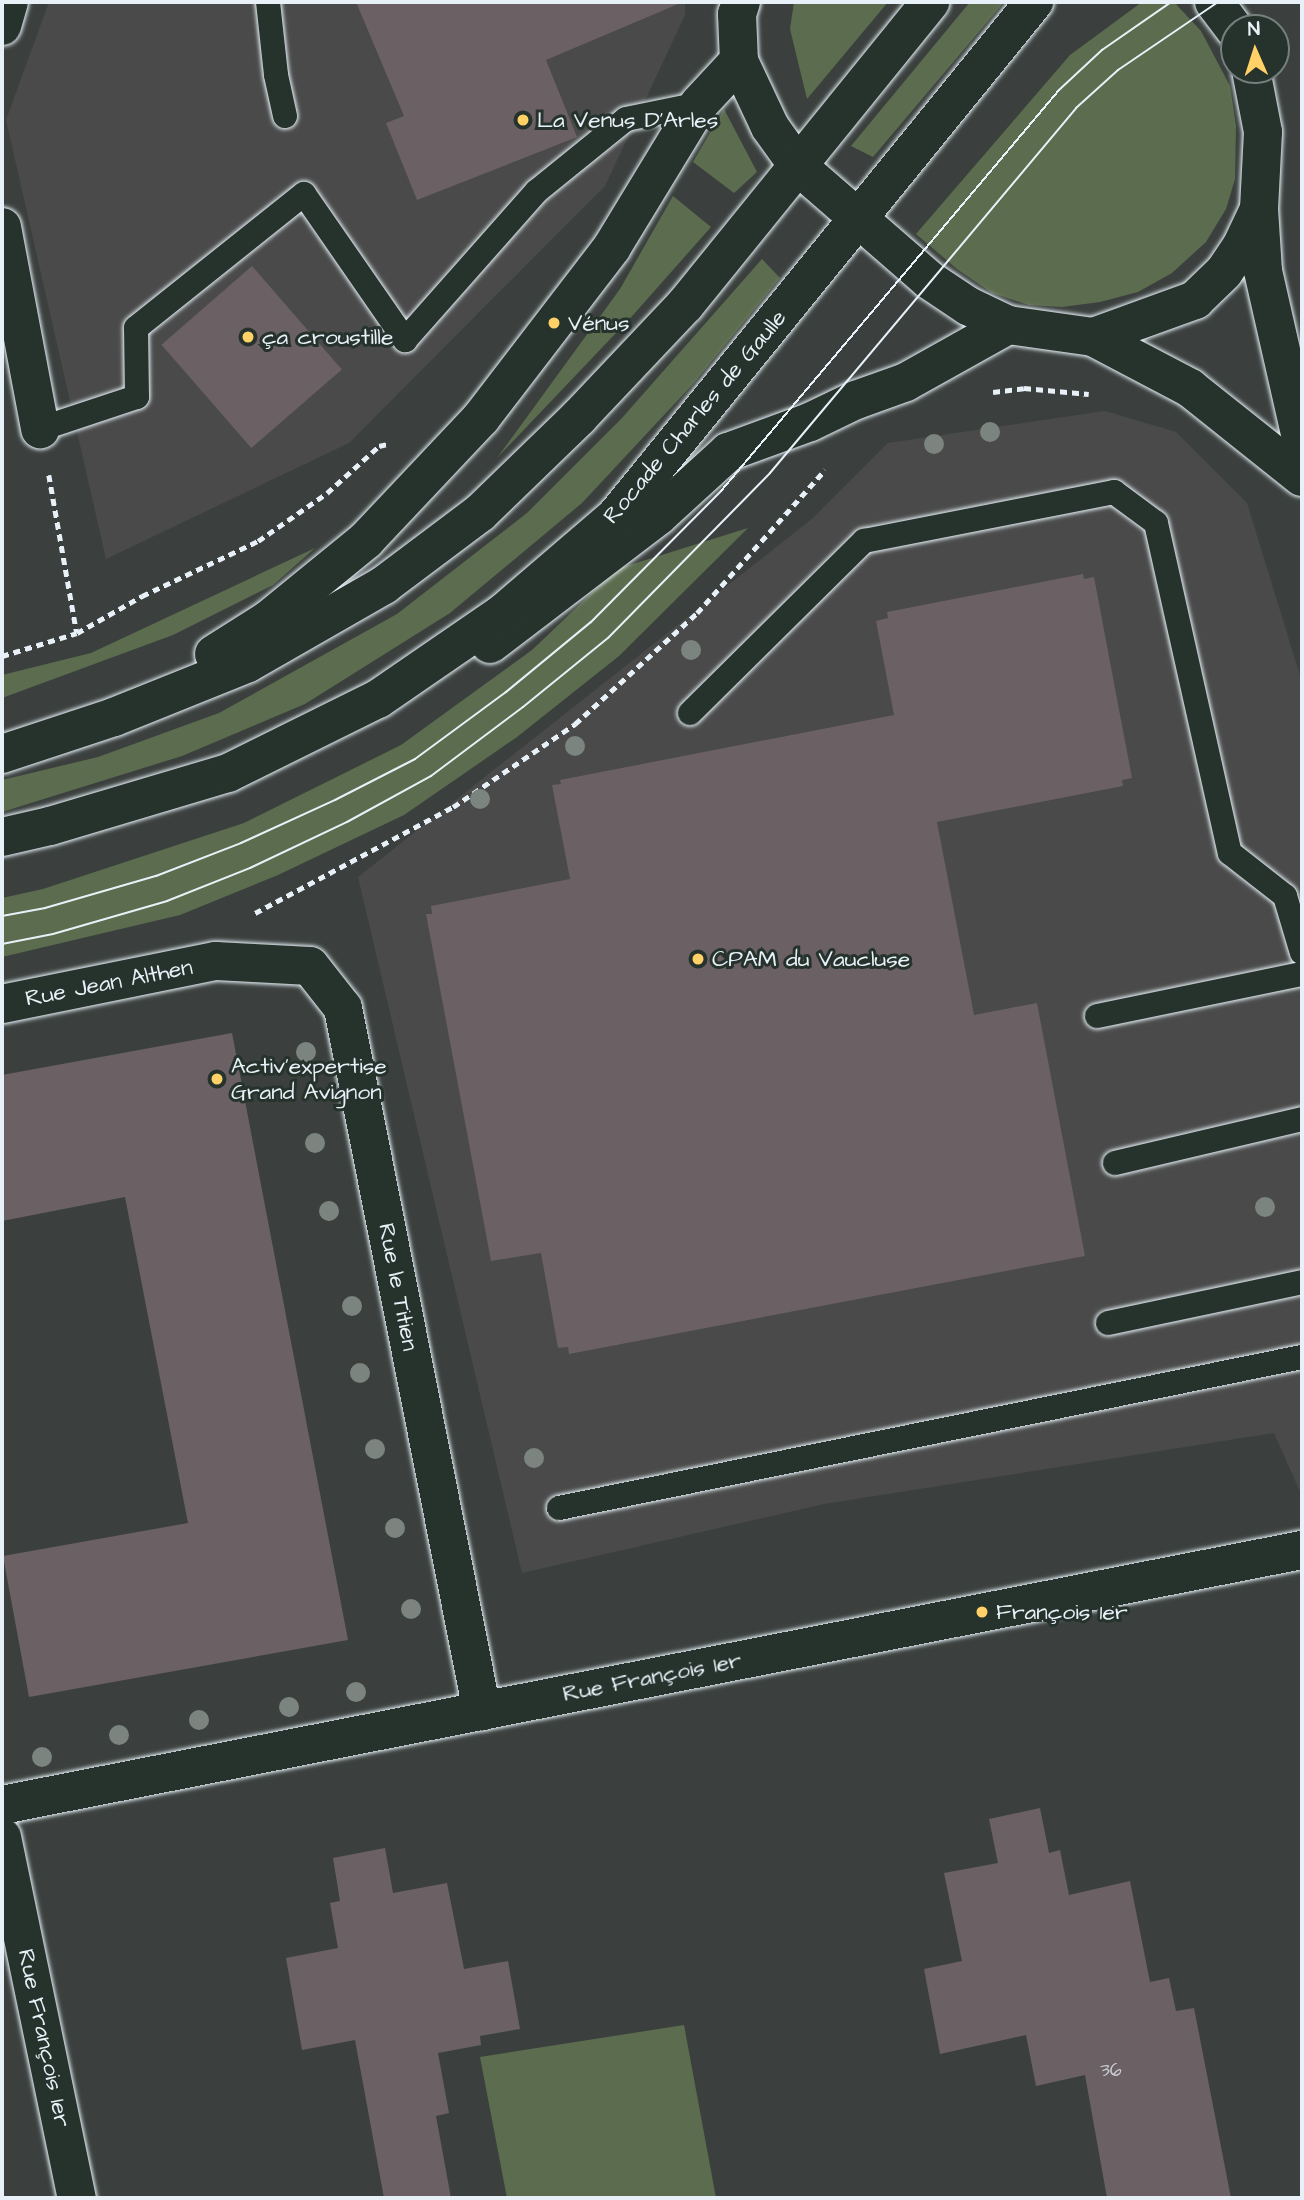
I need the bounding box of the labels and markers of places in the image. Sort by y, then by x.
place label: La Venus D'Arles [537,106,718,134]
marker: La Venus D'Arles [515,112,531,128]
place label: Vénus [568,309,630,337]
marker: Vénus [546,315,562,331]
place label: ça croustille [262,323,393,351]
marker: ça croustille [240,329,256,345]
place label: CPAM du Vaucluse [712,945,910,973]
marker: CPAM du Vaucluse [690,951,706,967]
place label: Activ'expertise Grand Avignon [231,1052,387,1106]
marker: Activ'expertise Grand Avignon [209,1071,225,1087]
place label: François 1er [996,1598,1128,1626]
marker: François 1er [974,1604,990,1620]

